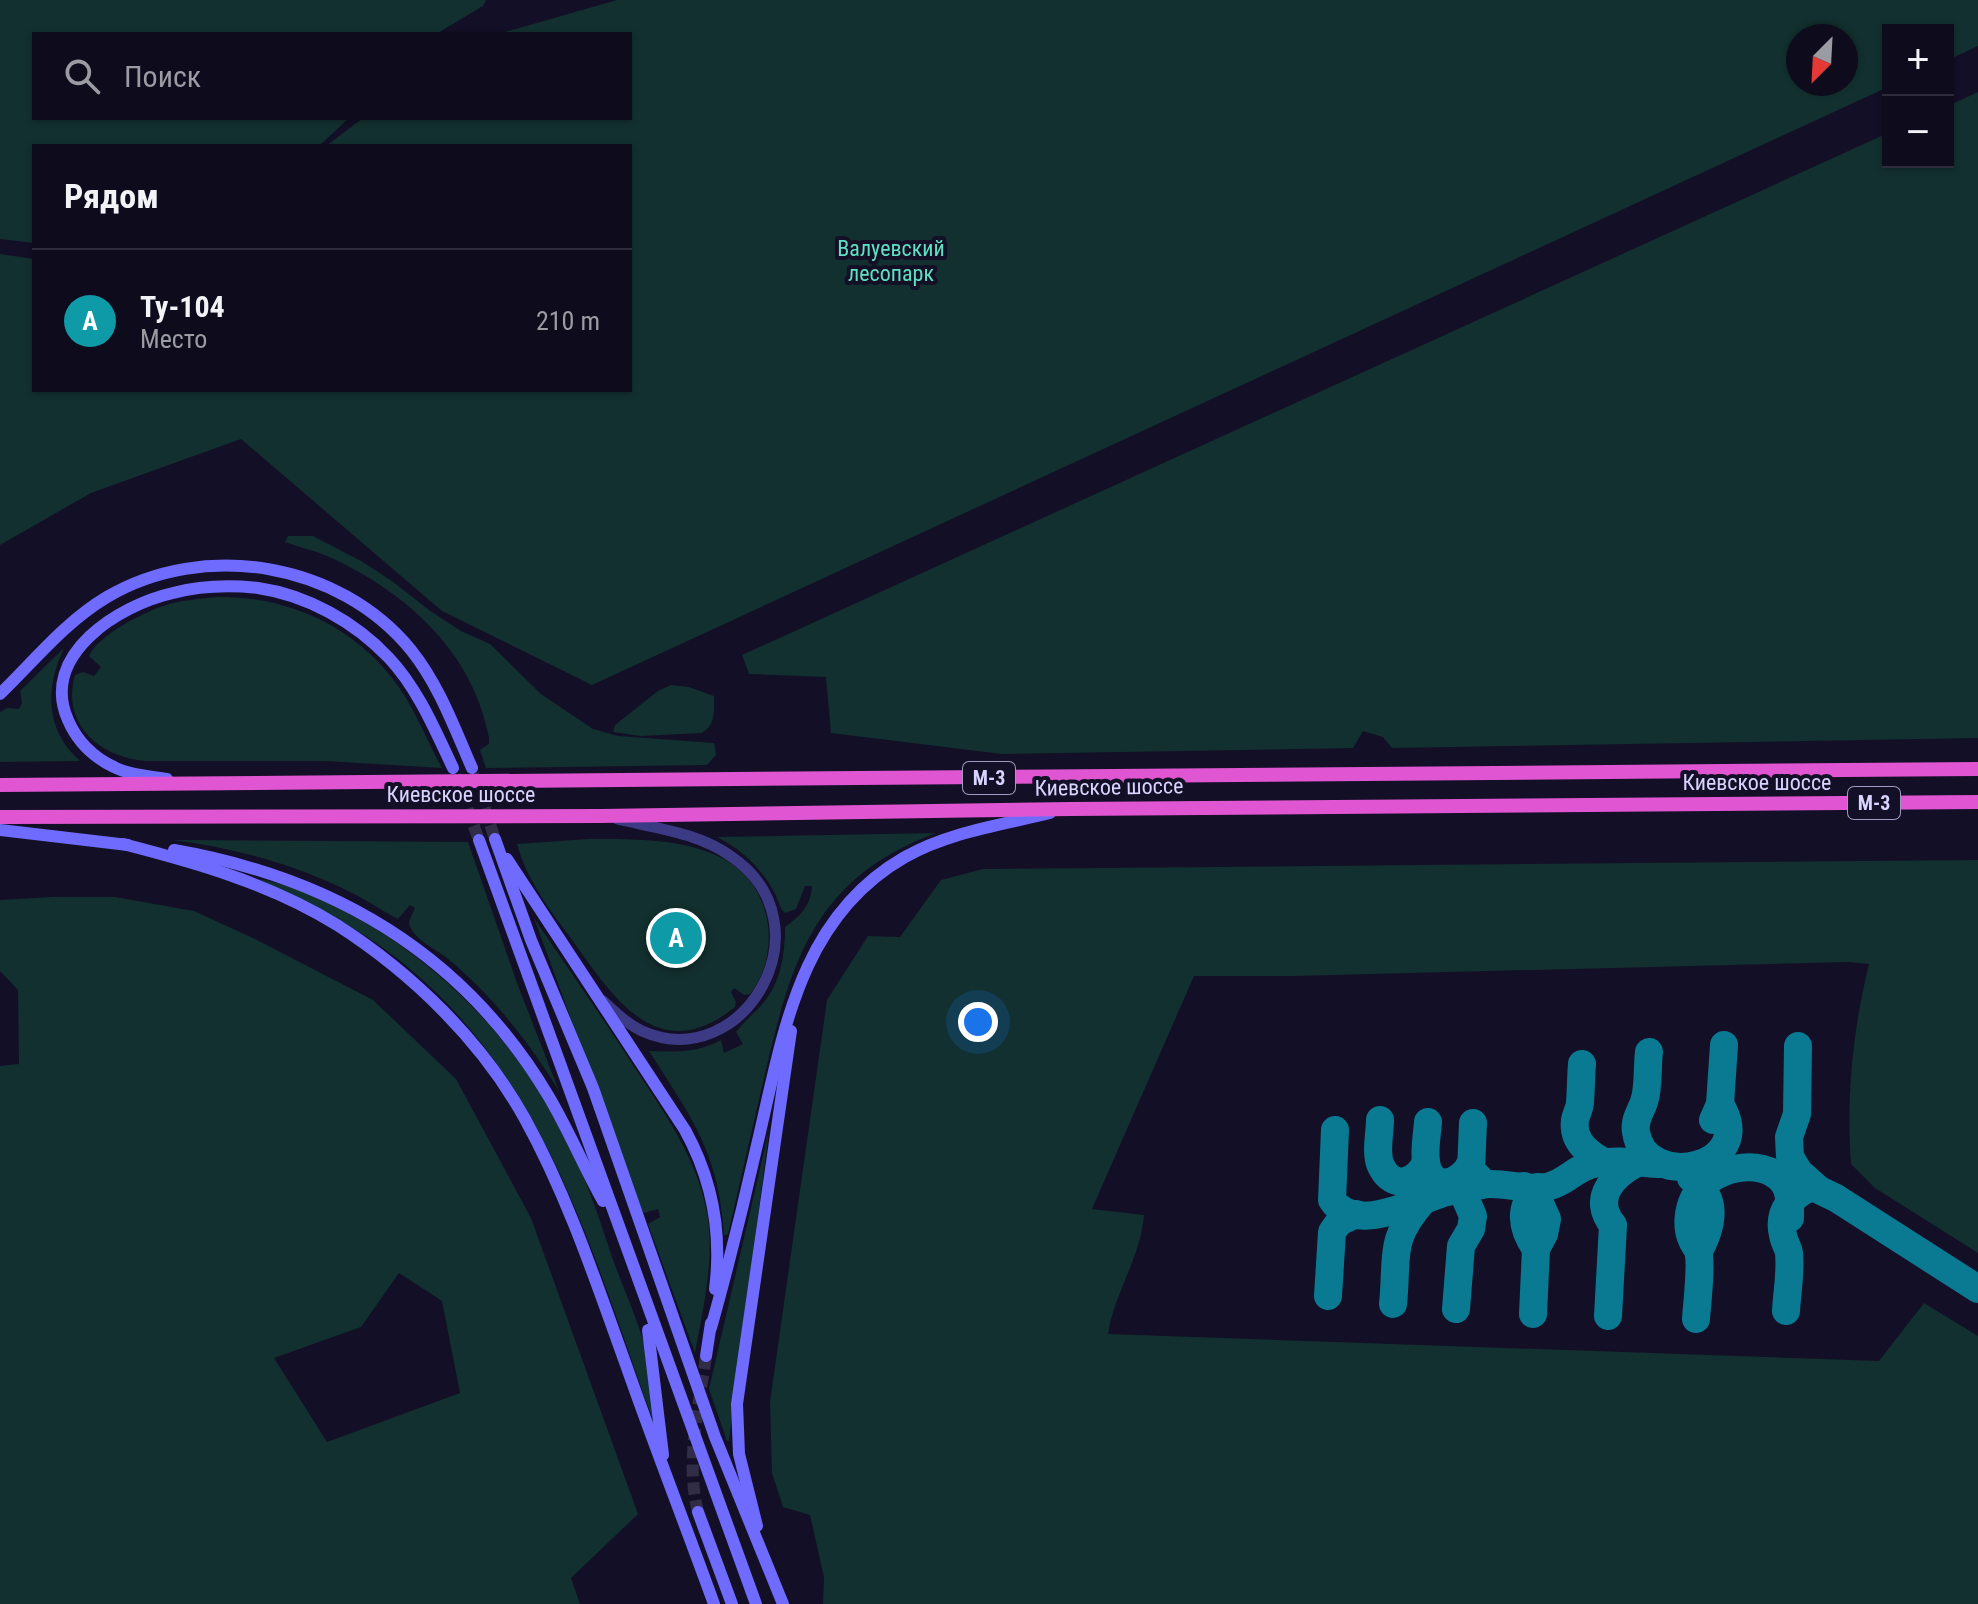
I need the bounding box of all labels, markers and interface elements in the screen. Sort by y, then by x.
north arrow [1786,24,1858,96]
map controls [1882,24,1954,168]
button: + [1882,24,1954,96]
search box [32,32,632,120]
icon: search [60,54,104,98]
text: Поиск [124,59,201,94]
button: − [1882,96,1954,168]
text: Рядом [64,176,159,216]
park label: Валуевский лесопарк [837,236,945,286]
text: Ту-104 [140,289,225,324]
text: A [82,306,98,336]
text: 210 m [536,306,600,336]
text: Место [140,324,207,354]
road number: М-3 [963,762,1015,794]
street label: Киевское шоссе [1683,770,1831,795]
street label: Киевское шоссе [1034,773,1184,801]
street label: Киевское шоссе [387,782,535,807]
road number: М-3 [1848,787,1900,819]
pin: A [650,908,702,968]
your location [958,1002,998,1042]

